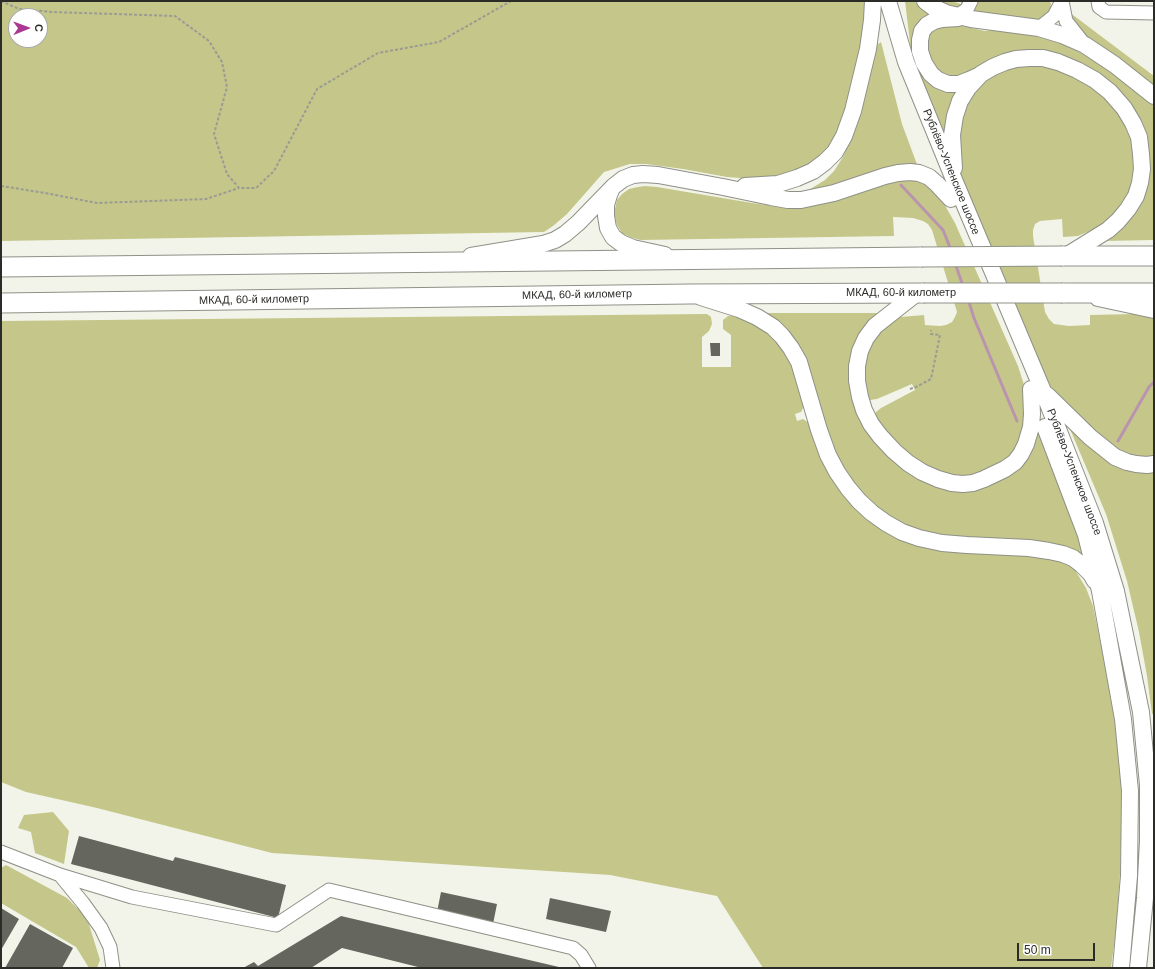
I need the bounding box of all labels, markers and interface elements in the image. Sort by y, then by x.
north arrow [8,8,48,48]
text: С [33,24,45,32]
street label: Рублёво-Успенское шоссе [920,107,982,237]
street label: МКАД, 60-й километр [846,286,956,300]
street label: МКАД, 60-й километр [522,287,632,303]
street label: МКАД, 60-й километр [199,292,309,308]
street label: Рублёво-Успенское шоссе [1044,407,1104,537]
scale bar [1019,935,1097,961]
text: 50 m [1024,943,1051,957]

